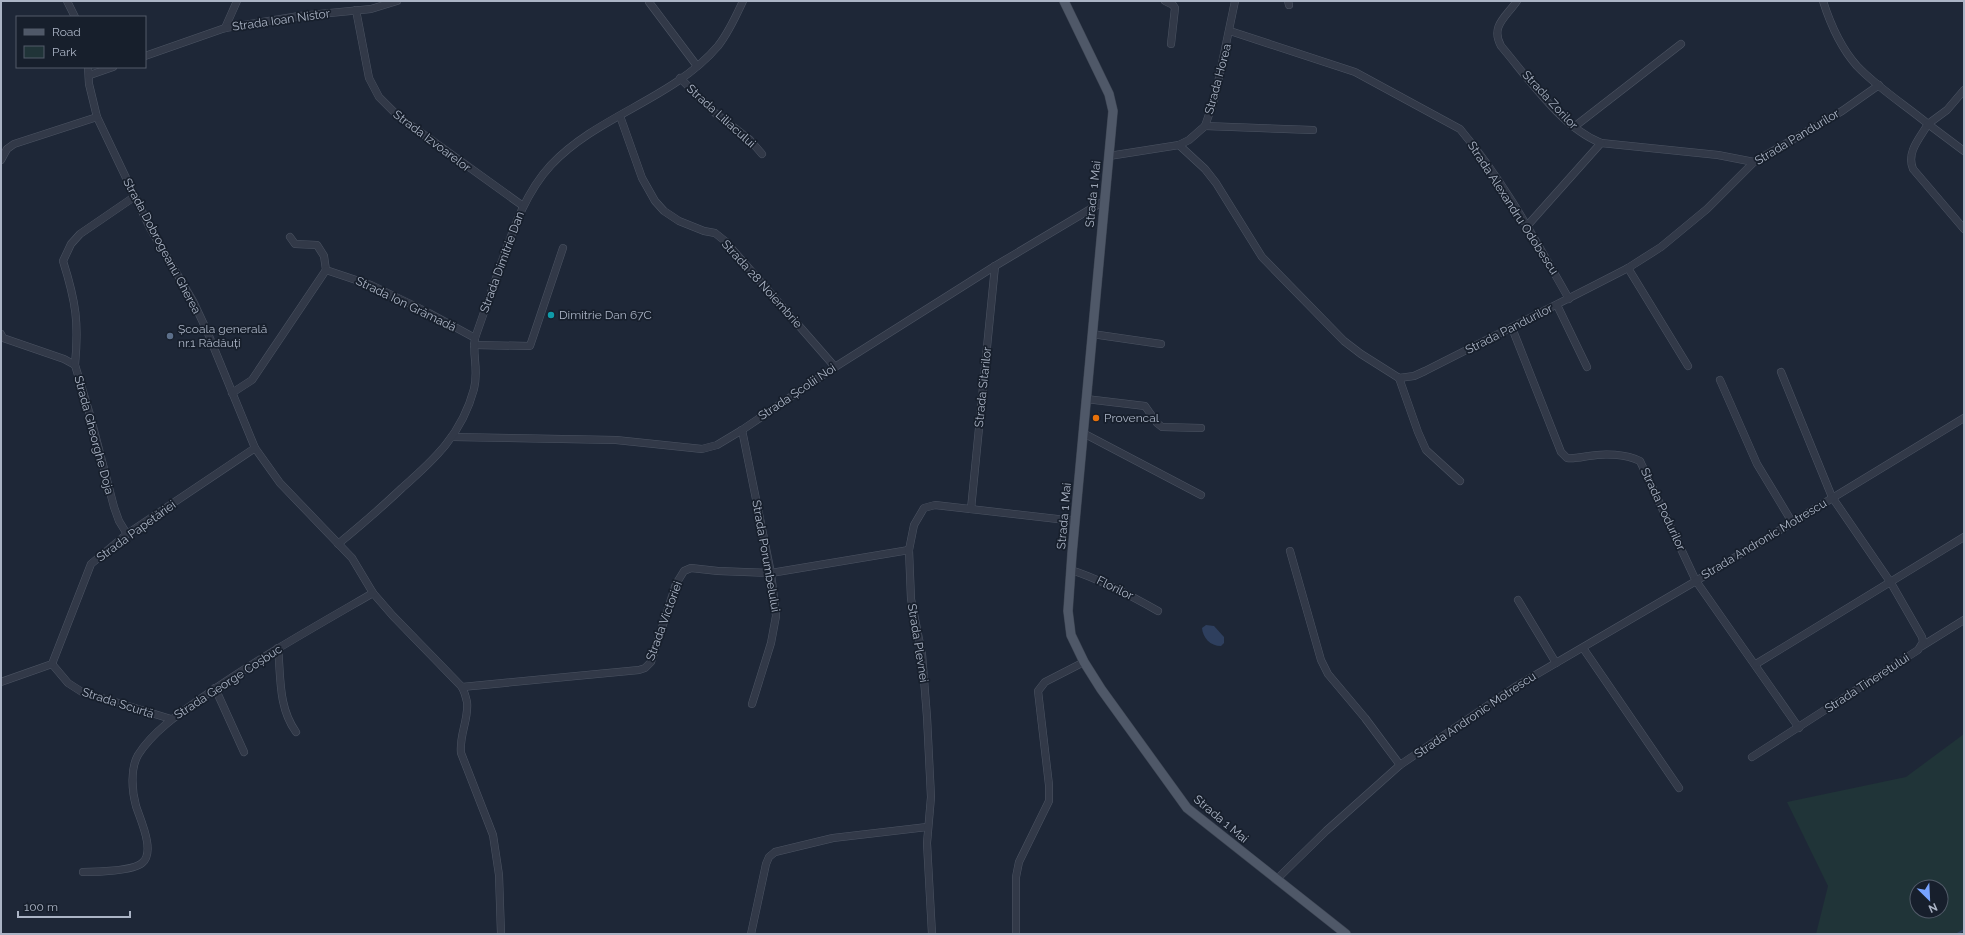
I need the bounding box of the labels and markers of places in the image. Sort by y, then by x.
place label: Dimitrie Dan 67C [559,308,652,322]
marker: Dimitrie Dan 67C [546,310,556,320]
place label: Școala generală nr.1 Rădăuți [178,322,267,350]
marker: Școala generală nr.1 Rădăuți [165,331,175,341]
place label: Provencal [1104,411,1160,425]
marker: Provencal [1091,413,1101,423]

